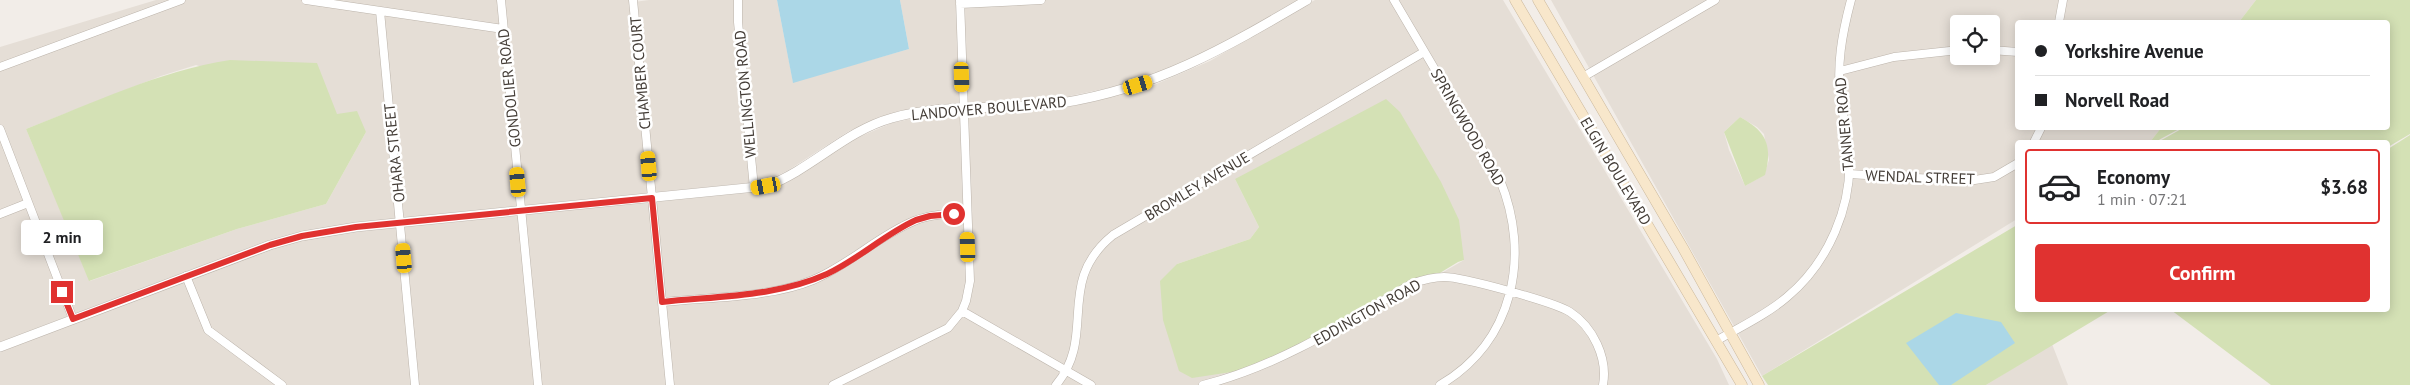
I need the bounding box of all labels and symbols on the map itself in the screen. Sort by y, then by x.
street label: CHAMBER COURT [626,15,654,130]
street label: GONDOLIER ROAD [493,28,525,148]
street label: WELLINGTON ROAD [730,29,760,159]
car [953,62,970,92]
street label: SPRINGWOOD ROAD [1427,65,1509,189]
car [1121,73,1154,97]
street label: TANNER ROAD [1830,76,1858,172]
street label: LANDOVER BOULEVARD [911,92,1067,124]
street label: OHARA STREET [379,102,409,203]
street label: ELGIN BOULEVARD [1576,114,1656,228]
street label: BROMLEY AVENUE [1141,147,1253,225]
car [640,150,657,182]
car [509,166,526,198]
street label: WENDAL STREET [1865,166,1976,188]
car [749,176,782,196]
route start [943,203,965,225]
callout: 2 min [21,220,103,254]
car [959,232,976,262]
car [395,242,412,274]
street label: EDDINGTON ROAD [1310,275,1424,349]
route end [51,281,73,303]

